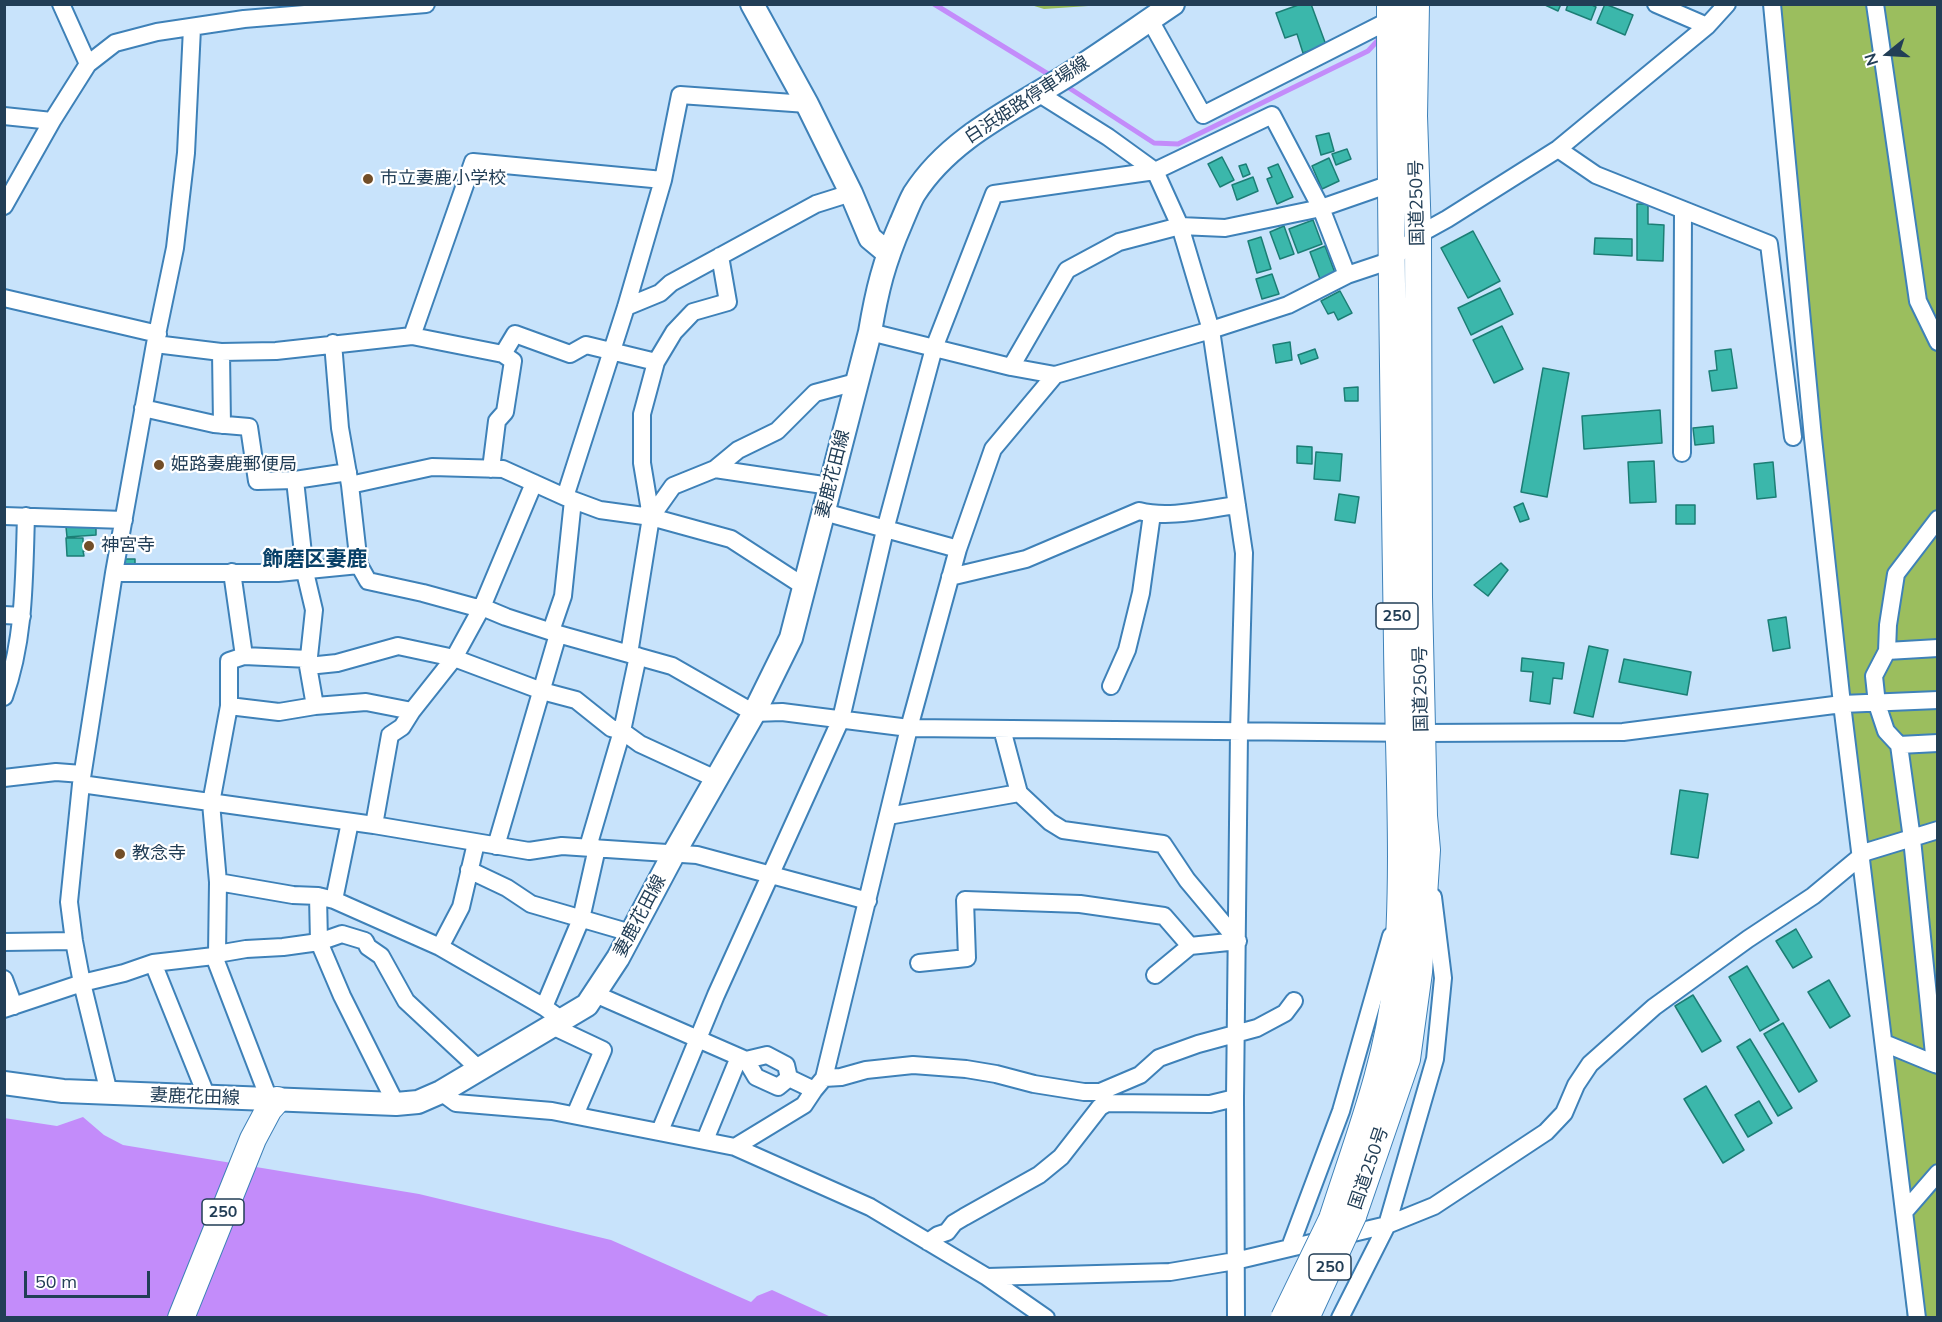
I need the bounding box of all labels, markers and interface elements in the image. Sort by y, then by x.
north arrow [1858,24,1918,84]
text: N [1860,51,1882,68]
street label: 白浜姫路停車場線 [961,52,1093,148]
street label: 国道250号 [1405,160,1429,246]
place label: 市立妻鹿小学校 [380,168,506,190]
marker: 市立妻鹿小学校 [361,172,375,186]
street label: 妻鹿花田線 [812,428,854,520]
place label: 姫路妻鹿郵便局 [171,454,297,476]
marker: 姫路妻鹿郵便局 [152,458,166,472]
place label: 神宮寺 [101,535,155,557]
marker: 神宮寺 [82,539,96,553]
district label: 飾磨区妻鹿 [263,547,367,573]
road number: 250 [1376,603,1418,629]
street label: 国道250号 [1409,646,1433,732]
place label: 教念寺 [132,843,186,865]
marker: 教念寺 [113,847,127,861]
street label: 妻鹿花田線 [609,871,671,961]
street label: 妻鹿花田線 [150,1085,240,1109]
street label: 国道250号 [1345,1124,1393,1212]
road number: 250 [202,1199,244,1225]
road number: 250 [1309,1254,1351,1280]
scale bar [27,1259,153,1297]
text: 50 m [35,1270,77,1293]

